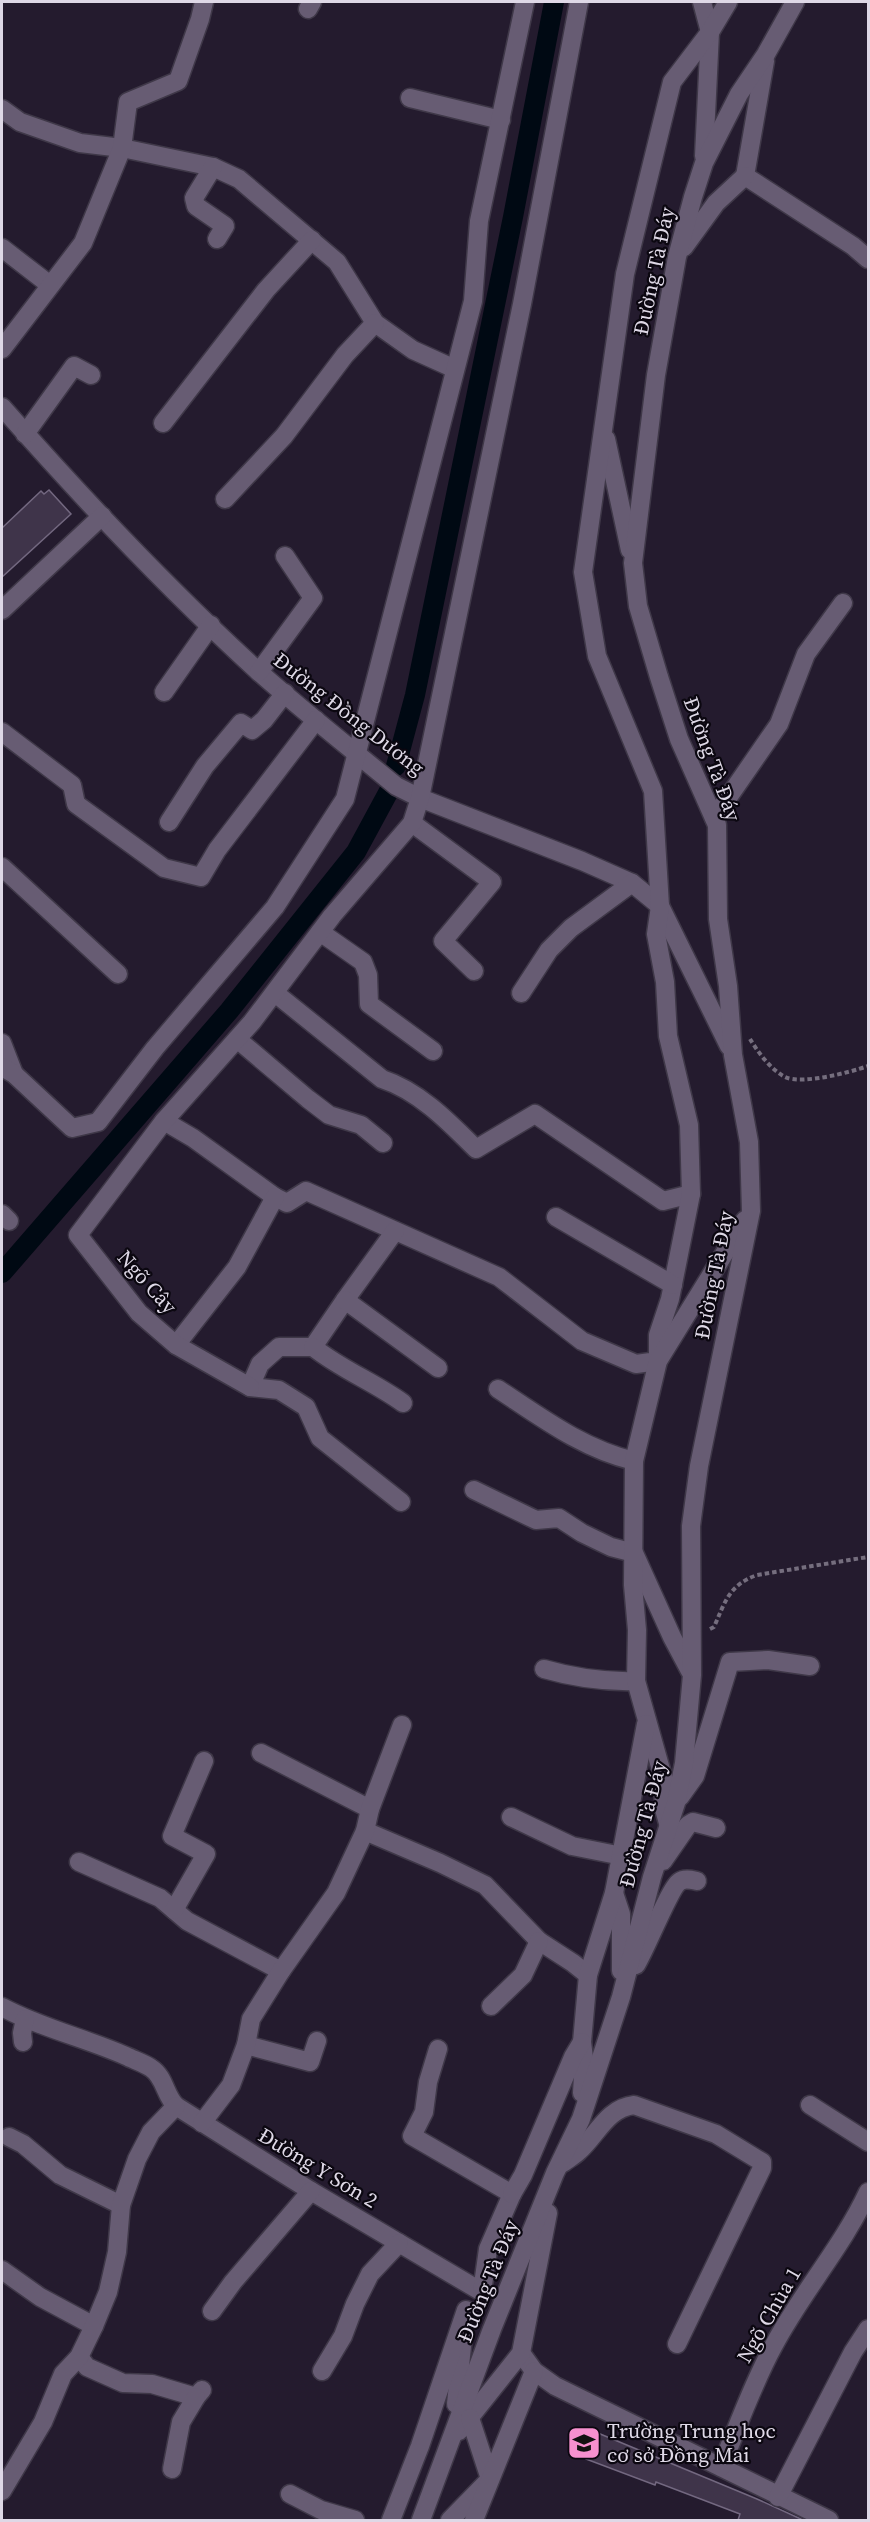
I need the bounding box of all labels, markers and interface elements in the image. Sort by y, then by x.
street label: Đường Tà Đáy [626,204,681,338]
street label: Đường Đồng Dương [268,645,431,782]
street label: Đường Tà Đáy [677,693,748,825]
street label: Đường Tà Đáy [687,1208,740,1342]
street label: Ngõ Cây [111,1244,184,1320]
street label: Đường Tà Đáy [612,1757,673,1891]
street label: Đường Y Sơn 2 [253,2120,383,2215]
street label: Đường Tà Đáy [450,2215,525,2347]
street label: Ngõ Chùa 1 [729,2262,808,2368]
place label: Trường Trung học cơ sở Đồng Mai [607,2416,776,2469]
school or university icon: Trường Trung học cơ sở Đồng Mai [566,2425,602,2461]

